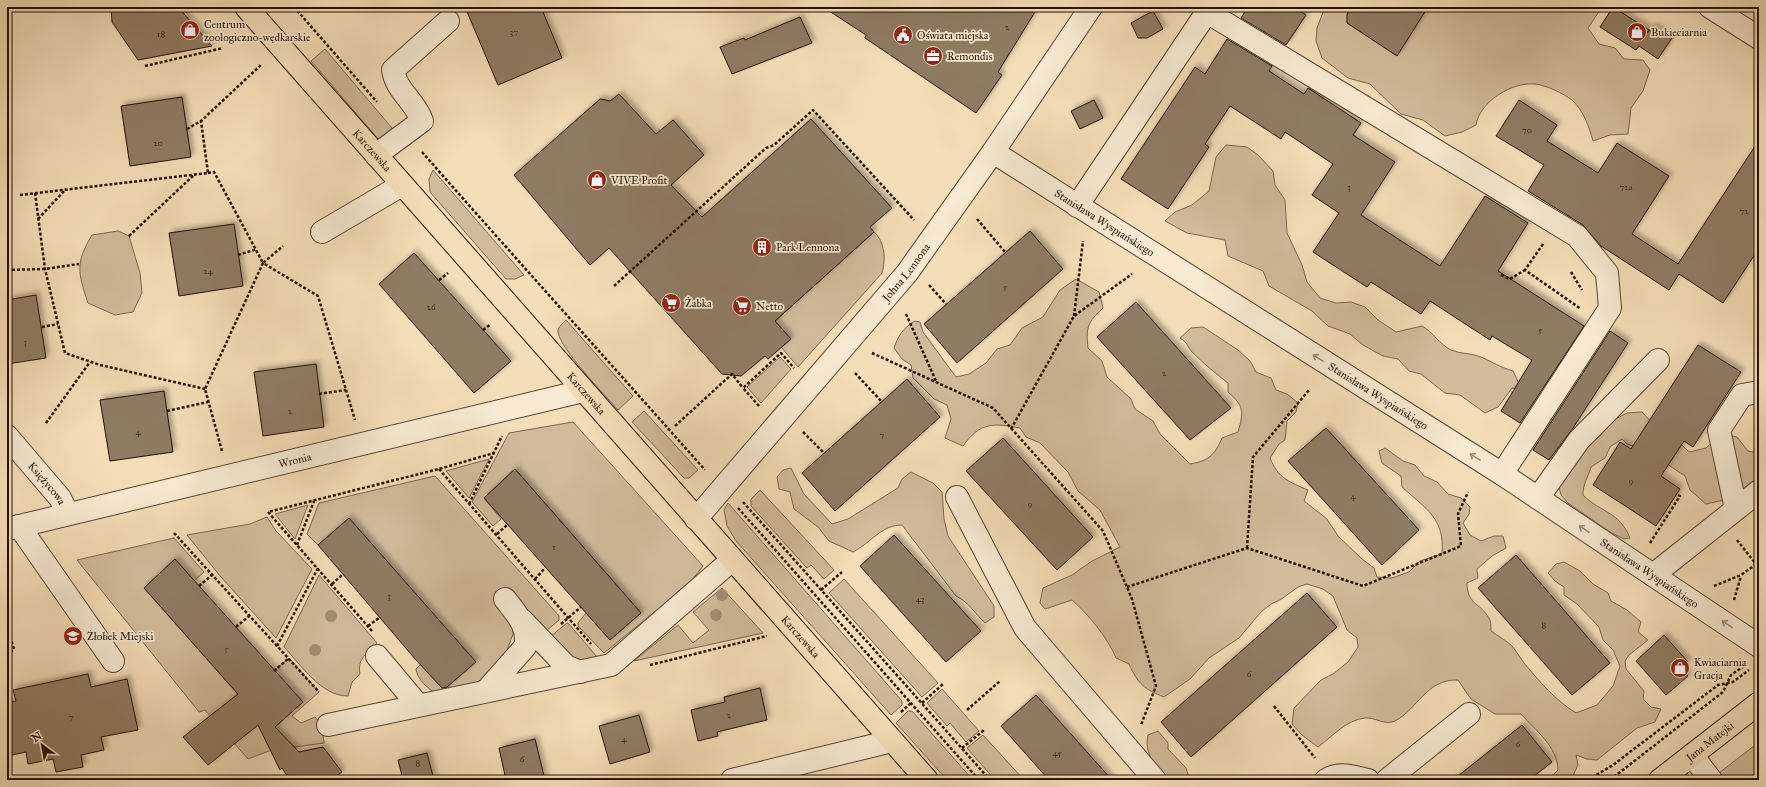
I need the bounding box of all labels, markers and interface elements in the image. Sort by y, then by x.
place label: Centrum zoologiczno-wędkarskie [204,18,311,44]
shop icon: Centrum zoologiczno-wędkarskie [179,19,201,41]
house number: 2 [1005,21,1010,32]
shop icon: Bukieciarnia [1626,21,1648,43]
public building icon: Oświata miejska [892,24,914,46]
house number: 37 [510,26,518,37]
place label: Bukieciarnia [1651,26,1707,39]
house number: 18 [157,28,165,39]
place label: Oświata miejska [917,29,989,42]
office icon: Remondis [922,45,944,67]
place label: Remondis [947,50,993,63]
house number: 70 [1522,124,1532,135]
street label: Karczewska [350,127,394,175]
house number: 20 [153,137,163,148]
shop icon: VIVE Profit [586,169,608,191]
place label: VIVE Profit [610,174,668,187]
house number: 3 [1347,181,1351,192]
house number: 72a [1619,181,1633,192]
street label: Stanisława Wyspiańskiego [1052,187,1157,260]
house number: 72 [1739,205,1749,216]
building icon: Park Lennona [751,236,773,258]
place label: Park Lennona [776,241,839,254]
street label: Johna Lennona [879,241,933,306]
house number: 24 [203,265,214,276]
house number: 5 [1003,281,1008,292]
supermarket icon: Żabka [660,292,682,314]
supermarket icon: Netto [731,295,753,317]
place label: Żabka [685,296,712,310]
place label: Netto [756,300,784,313]
house number: 26 [426,301,436,312]
house number: 5 [1538,324,1543,335]
house number: 3 [23,336,27,347]
one-way arrow [1313,354,1324,362]
street label: Stanisława Wyspiańskiego [1326,360,1431,433]
house number: 2 [1162,367,1167,378]
street label: Karczewska [564,370,608,418]
house number: 2 [288,405,293,416]
house number: 4 [135,426,141,437]
house number: 7 [880,429,885,440]
street label: Wronia [277,450,313,471]
one-way arrow [1470,453,1481,461]
street label: Księżycowa [25,460,68,507]
house number: 9 [1629,475,1634,486]
house number: 4 [1350,490,1356,501]
house number: 9 [1028,498,1033,509]
one-way arrow [1578,525,1589,533]
street label: Stanisława Wyspiańskiego [1598,536,1701,611]
house number: 1 [552,541,556,552]
house number: 3 [387,590,391,601]
house number: 43 [916,593,925,604]
street label: Karczewska [778,613,822,661]
house number: 8 [1542,619,1547,630]
one-way arrow [1721,620,1732,628]
school or university icon: Żłobek Miejski [62,625,84,647]
place label: Żłobek Miejski [87,629,153,643]
house number: 5 [224,643,229,654]
place label: Kwiaciarnia Gracja [1694,656,1747,682]
shop icon: Kwiaciarnia Gracja [1669,657,1691,679]
house number: 6 [1247,668,1252,679]
house number: 2 [727,709,732,720]
house number: 7 [69,711,74,722]
street label: Jana Matejki [1683,719,1737,766]
north arrow [22,725,62,765]
text: N [30,729,45,745]
house number: 4 [621,733,627,744]
house number: 6 [1516,738,1521,749]
house number: 45 [1052,747,1062,758]
house number: 6 [520,753,525,764]
house number: 8 [416,757,421,768]

